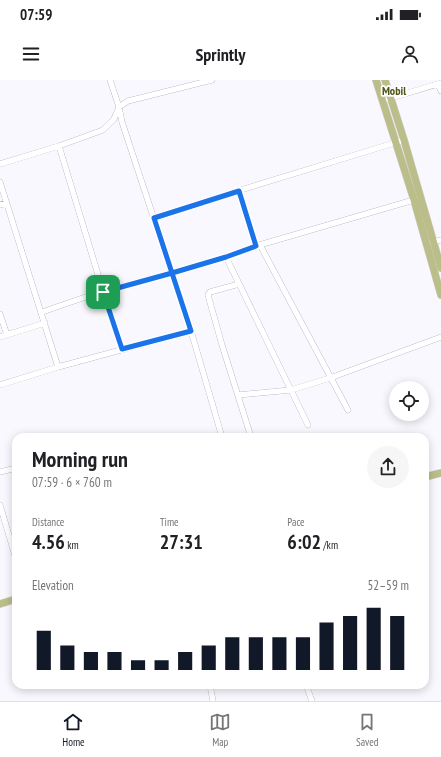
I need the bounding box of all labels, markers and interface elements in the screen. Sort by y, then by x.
text: 07:59 [20,5,52,24]
icon: menu [20,43,42,65]
text: Sprintly [195,43,246,66]
icon: person [399,43,421,65]
district label: Mobil [382,83,406,98]
pin [86,275,120,309]
icon: arrive [92,281,114,303]
map controls [389,381,429,421]
button: locate [389,381,429,421]
text: Morning run [32,445,128,473]
button: share [367,446,409,488]
text: 07:59 · 6 × 760 m [32,474,112,491]
text: Distance [32,515,64,529]
text: Time [160,515,179,529]
text: Pace [287,515,305,529]
text: 4.56 [32,529,65,555]
text: 27:31 [160,529,203,555]
text: 6:02 [287,529,321,555]
text: km [65,538,79,552]
text: /km [321,538,338,552]
text: Elevation [32,577,74,594]
text: 52–59 m [367,577,409,594]
tab: Home [62,711,85,749]
tab: Map [209,711,231,749]
tab: Saved [356,711,379,749]

